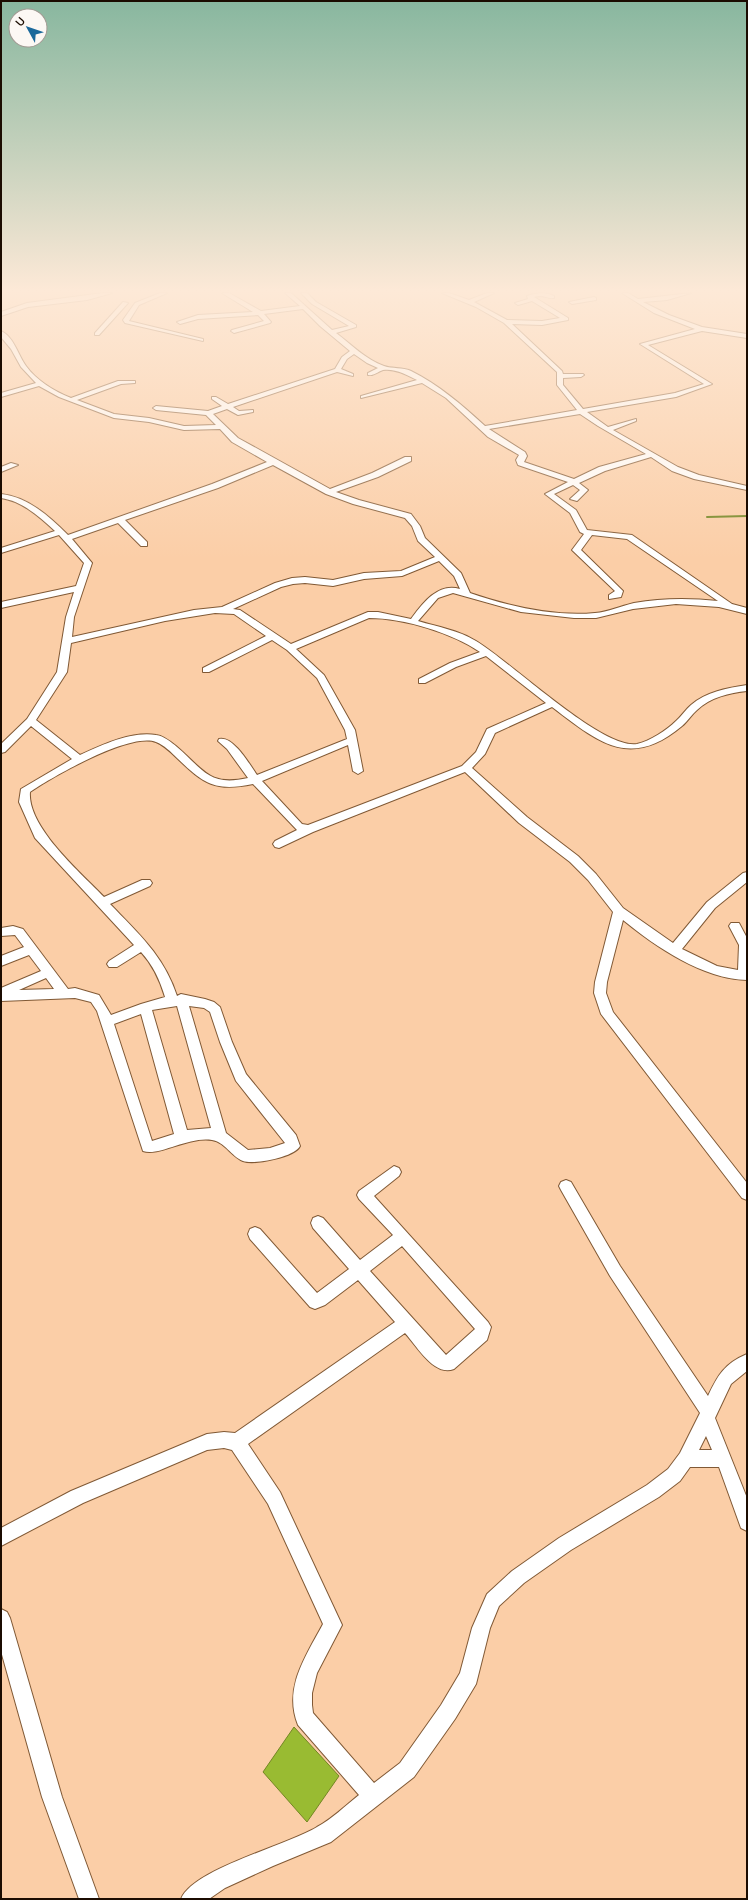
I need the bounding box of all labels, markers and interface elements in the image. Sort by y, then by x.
north arrow [8,8,48,48]
text: U [12,13,28,29]

